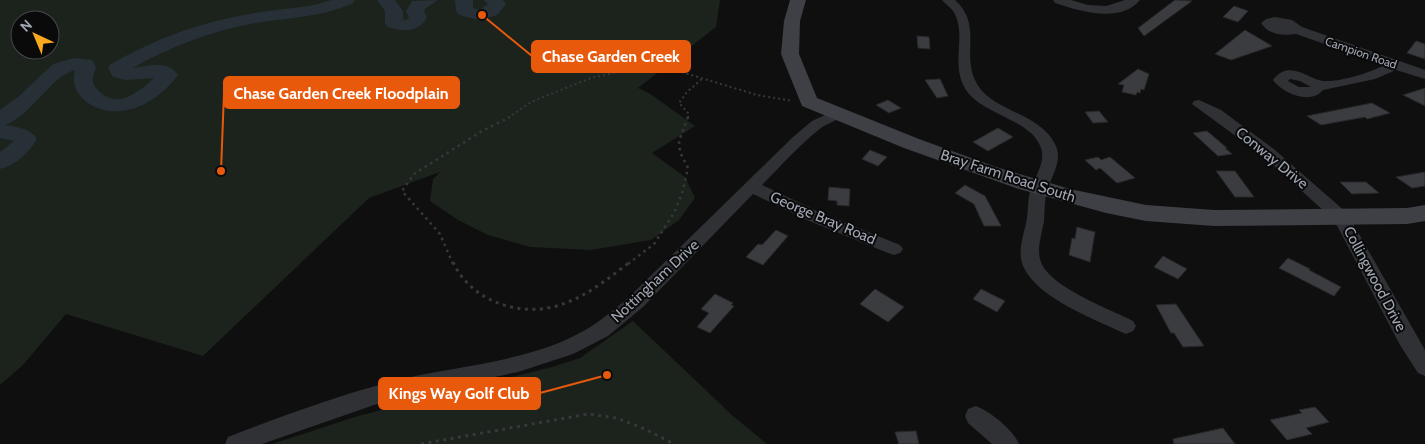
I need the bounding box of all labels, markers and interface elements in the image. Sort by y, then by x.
north arrow [10,10,60,60]
text: N [16,16,36,36]
street label: Campion Road [1323,33,1399,72]
callout: Chase Garden Creek [532,41,690,72]
text: Chase Garden Creek [542,47,680,66]
callout: Chase Garden Creek Floodplain [224,77,459,108]
text: Chase Garden Creek Floodplain [233,84,449,103]
street label: Conway Drive [1232,123,1312,193]
street label: Bray Farm Road South [938,146,1078,206]
street label: George Bray Road [767,188,879,248]
street label: Collingwood Drive [1340,224,1410,335]
street label: Nottingham Drive [607,236,703,326]
callout: Kings Way Golf Club [379,378,540,409]
text: Kings Way Golf Club [389,384,529,403]

